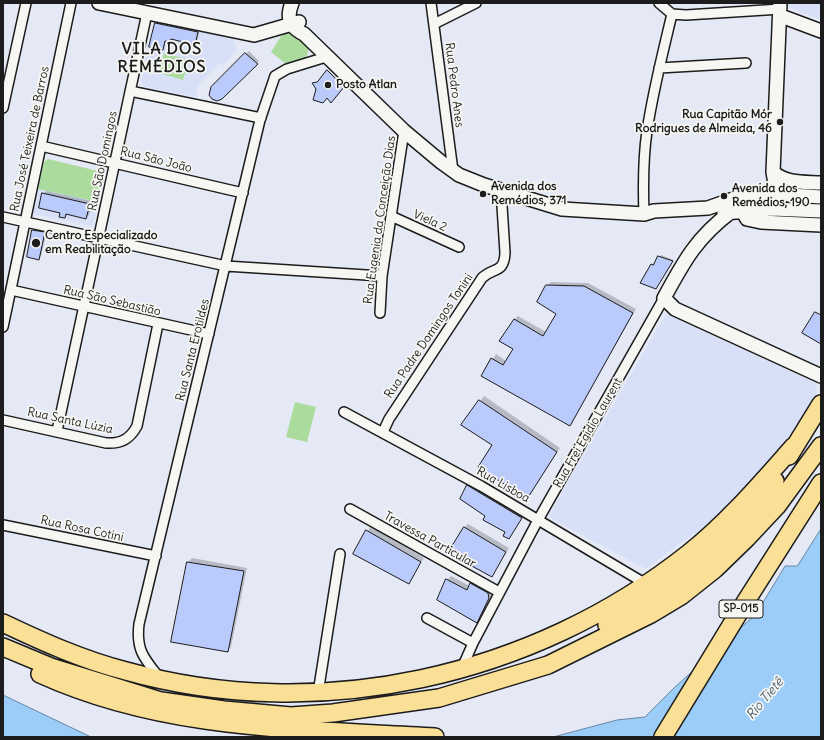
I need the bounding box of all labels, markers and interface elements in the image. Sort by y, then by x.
district label: VILA DOS REMÉDIOS [118,39,206,77]
street label: Rua Pedro Anes [442,42,466,128]
street label: Rua José Teixeira de Barros [8,65,52,213]
place label: Posto Atlan [336,78,397,92]
marker: Posto Atlan [323,80,333,90]
place label: Rua Capitão Mór Rodrigues de Almeida, 46 [635,108,772,136]
street label: Rua São Domingos [85,110,121,212]
marker: Rua Capitão Mór Rodrigues de Almeida, 46 [775,117,785,127]
street label: Rua Eugenia da Conceição Dias [361,135,399,305]
street label: Rua São João [119,144,193,176]
place label: Avenida dos Remédios, 371 [491,180,567,208]
place label: Avenida dos Remédios, 190 [732,182,810,210]
marker: Avenida dos Remédios, 371 [478,189,488,199]
marker: Avenida dos Remédios, 190 [719,191,729,201]
street label: Viela 2 [411,207,449,235]
place label: Centro Especializado em Reabilitação [45,229,157,257]
marker: Centro Especializado em Reabilitação [30,237,42,249]
street label: Rua Padre Domingos Tonini [382,271,476,401]
street label: Rua São Sebastião [62,283,162,319]
street label: Rua Santa Erotildes [173,297,213,403]
street label: Rua Frei Egidio Laurent [551,375,625,491]
street label: Rua Santa Lúzia [26,405,114,437]
street label: Rua Lisboa [474,464,532,506]
street label: Travessa Particular [381,509,479,571]
street label: Rua Rosa Cotini [39,513,125,545]
road number: SP-015 [719,600,763,618]
water label: Rio Tietê [743,675,787,723]

